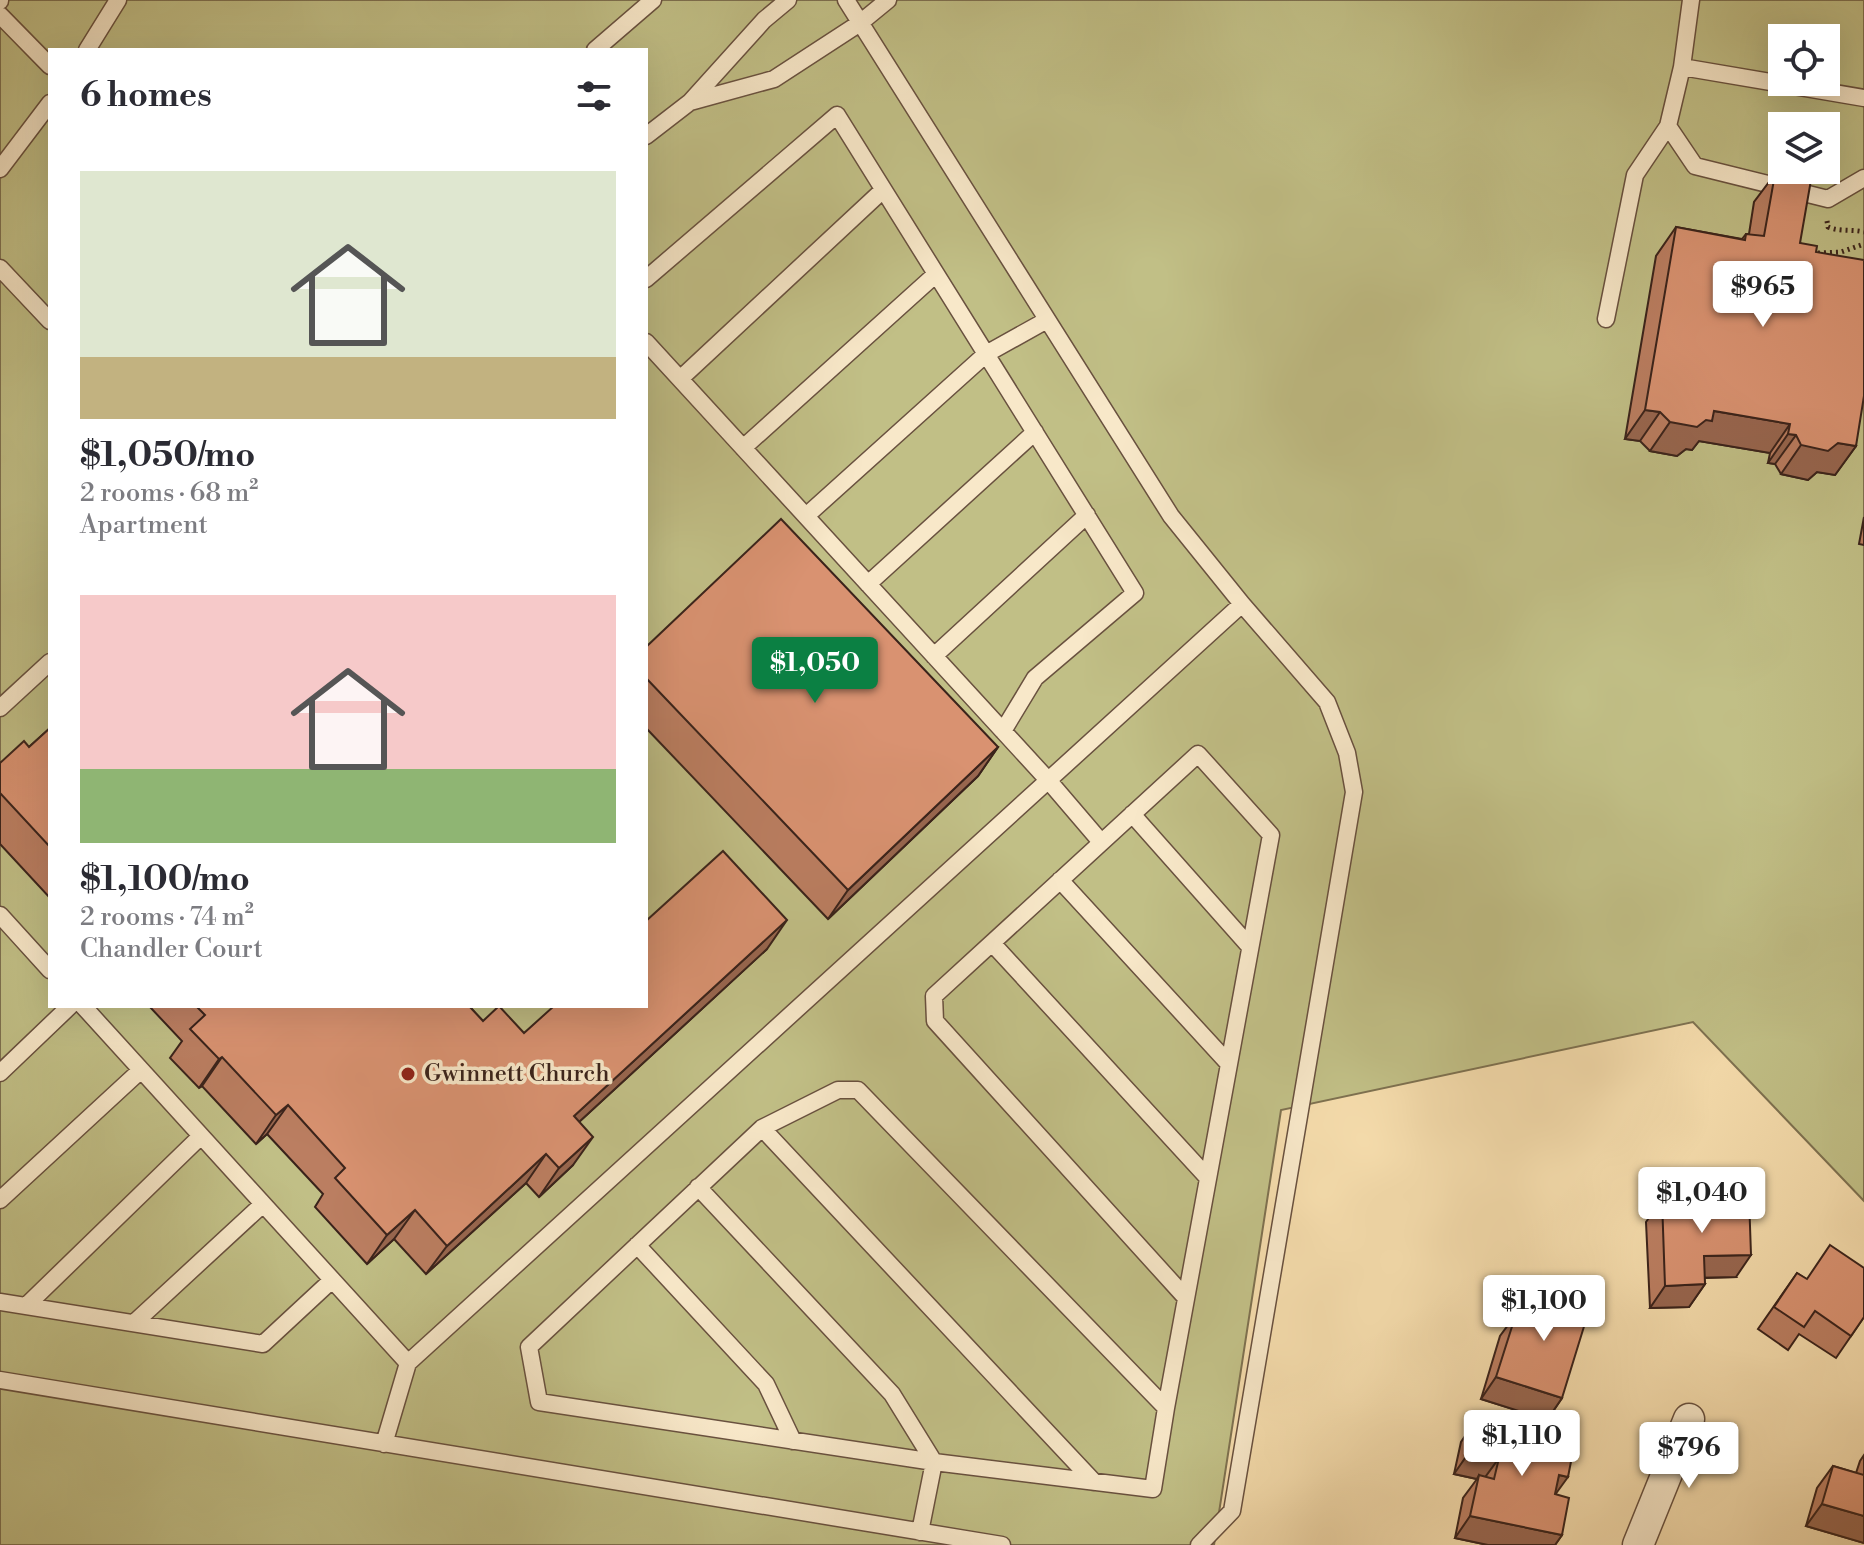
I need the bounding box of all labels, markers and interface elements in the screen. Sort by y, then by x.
map controls [1768,24,1840,184]
button: locate [1768,24,1840,96]
icon: filters [572,74,616,118]
text: 6 homes [80,75,212,117]
button: layers [1768,112,1840,184]
icon: home [276,223,420,367]
pin: $965 [1716,261,1810,329]
text: $965 [1731,271,1795,303]
text: $1,050/mo [80,435,255,477]
text: 2 rooms · 68 m² [80,477,258,509]
text: Apartment [80,509,208,541]
pin: $1,050 [750,637,880,705]
icon: home [276,647,420,791]
text: $1,050 [770,647,860,679]
text: $1,100/mo [80,859,250,901]
text: 2 rooms · 74 m² [80,901,254,933]
text: Chandler Court [80,933,263,965]
place label: Gwinnett Church [424,1059,610,1089]
marker: Gwinnett Church [399,1065,417,1083]
pin: $1,040 [1637,1167,1767,1235]
text: $1,040 [1656,1177,1748,1209]
pin: $1,100 [1479,1275,1609,1343]
text: $1,100 [1501,1285,1587,1317]
pin: $1,110 [1457,1410,1587,1478]
text: $1,110 [1482,1420,1562,1452]
pin: $796 [1642,1422,1736,1490]
text: $796 [1657,1432,1721,1464]

